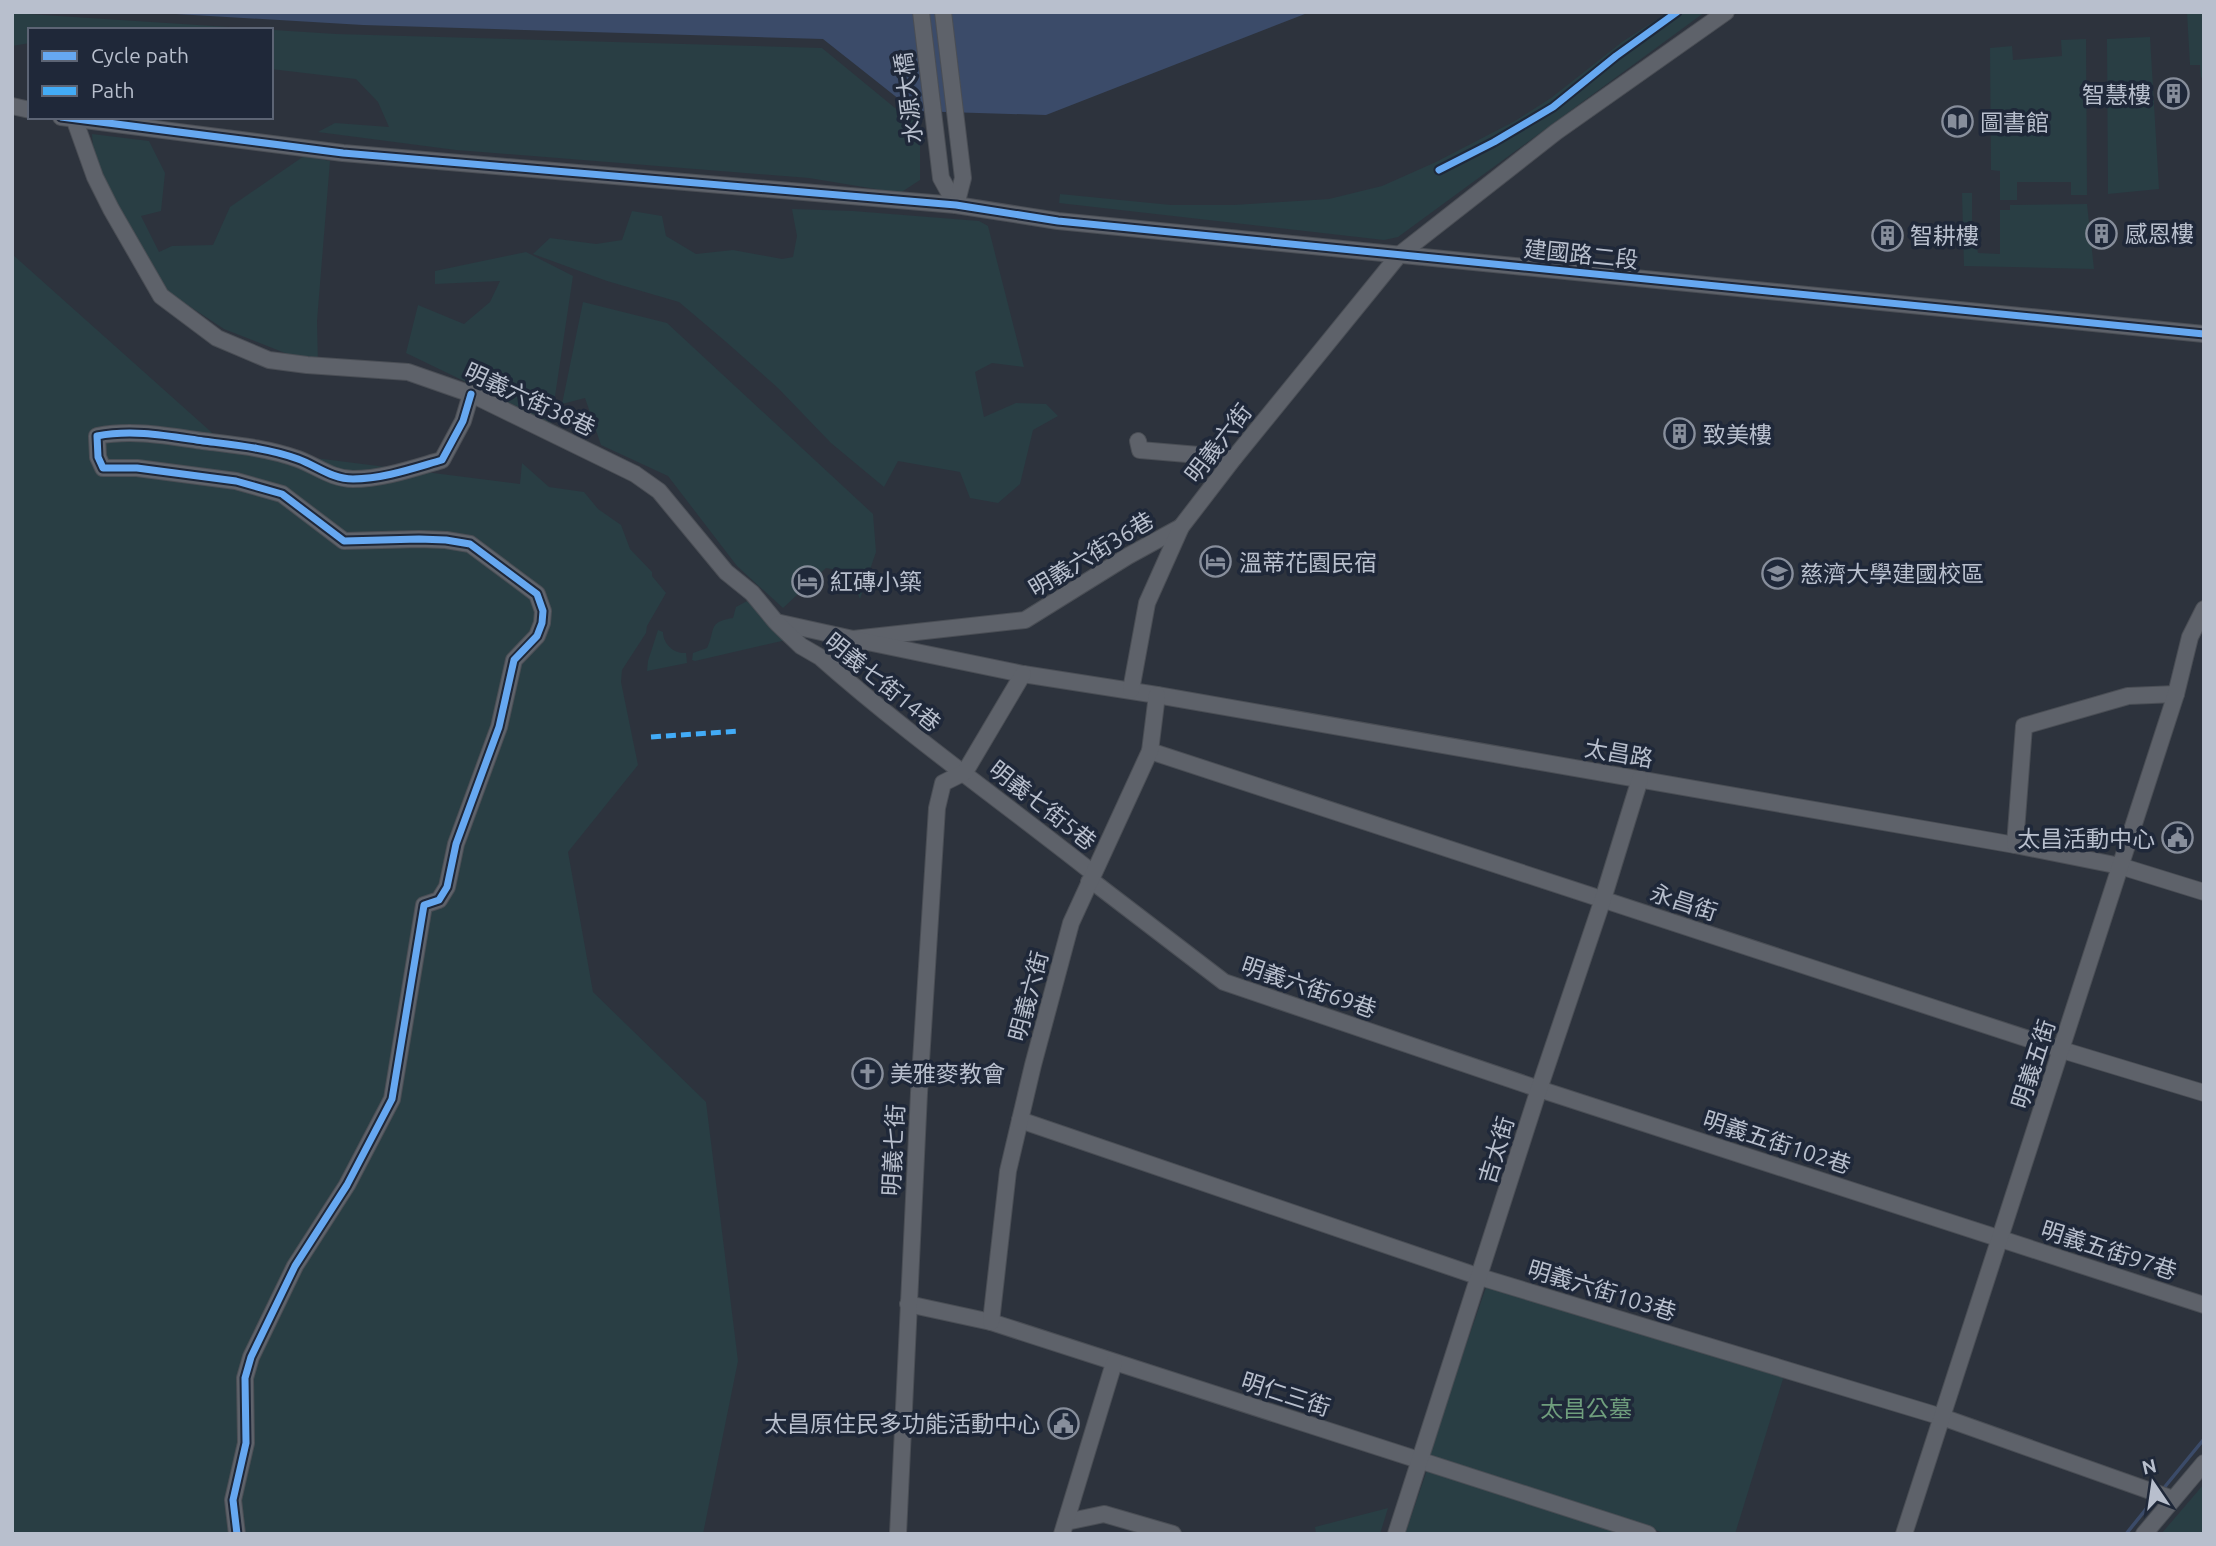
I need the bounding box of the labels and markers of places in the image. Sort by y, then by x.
building icon: 智慧樓 [2157,77,2191,111]
place label: 智慧樓 [2082,82,2151,107]
library icon: 圖書館 [1940,105,1974,139]
place label: 圖書館 [1980,110,2049,135]
building icon: 感恩樓 [2085,216,2119,250]
building icon: 智耕樓 [1870,218,1904,252]
place label: 感恩樓 [2125,221,2194,246]
place label: 智耕樓 [1910,223,1979,248]
building icon: 致美樓 [1663,417,1697,451]
place label: 致美樓 [1703,422,1772,447]
hotel icon: 溫蒂花園民宿 [1199,545,1233,579]
place label: 溫蒂花園民宿 [1239,550,1377,575]
school or university icon: 慈濟大學建國校區 [1760,556,1794,590]
place label: 慈濟大學建國校區 [1800,561,1984,586]
hotel icon: 紅磚小築 [790,564,824,598]
place label: 紅磚小築 [830,569,922,594]
public building icon: 太昌活動中心 [2161,821,2195,855]
place label: 太昌活動中心 [2017,826,2155,851]
church icon: 美雅麥教會 [850,1056,884,1090]
place label: 美雅麥教會 [890,1061,1005,1086]
public building icon: 太昌原住民多功能活動中心 [1046,1406,1080,1440]
place label: 太昌原住民多功能活動中心 [764,1411,1040,1436]

